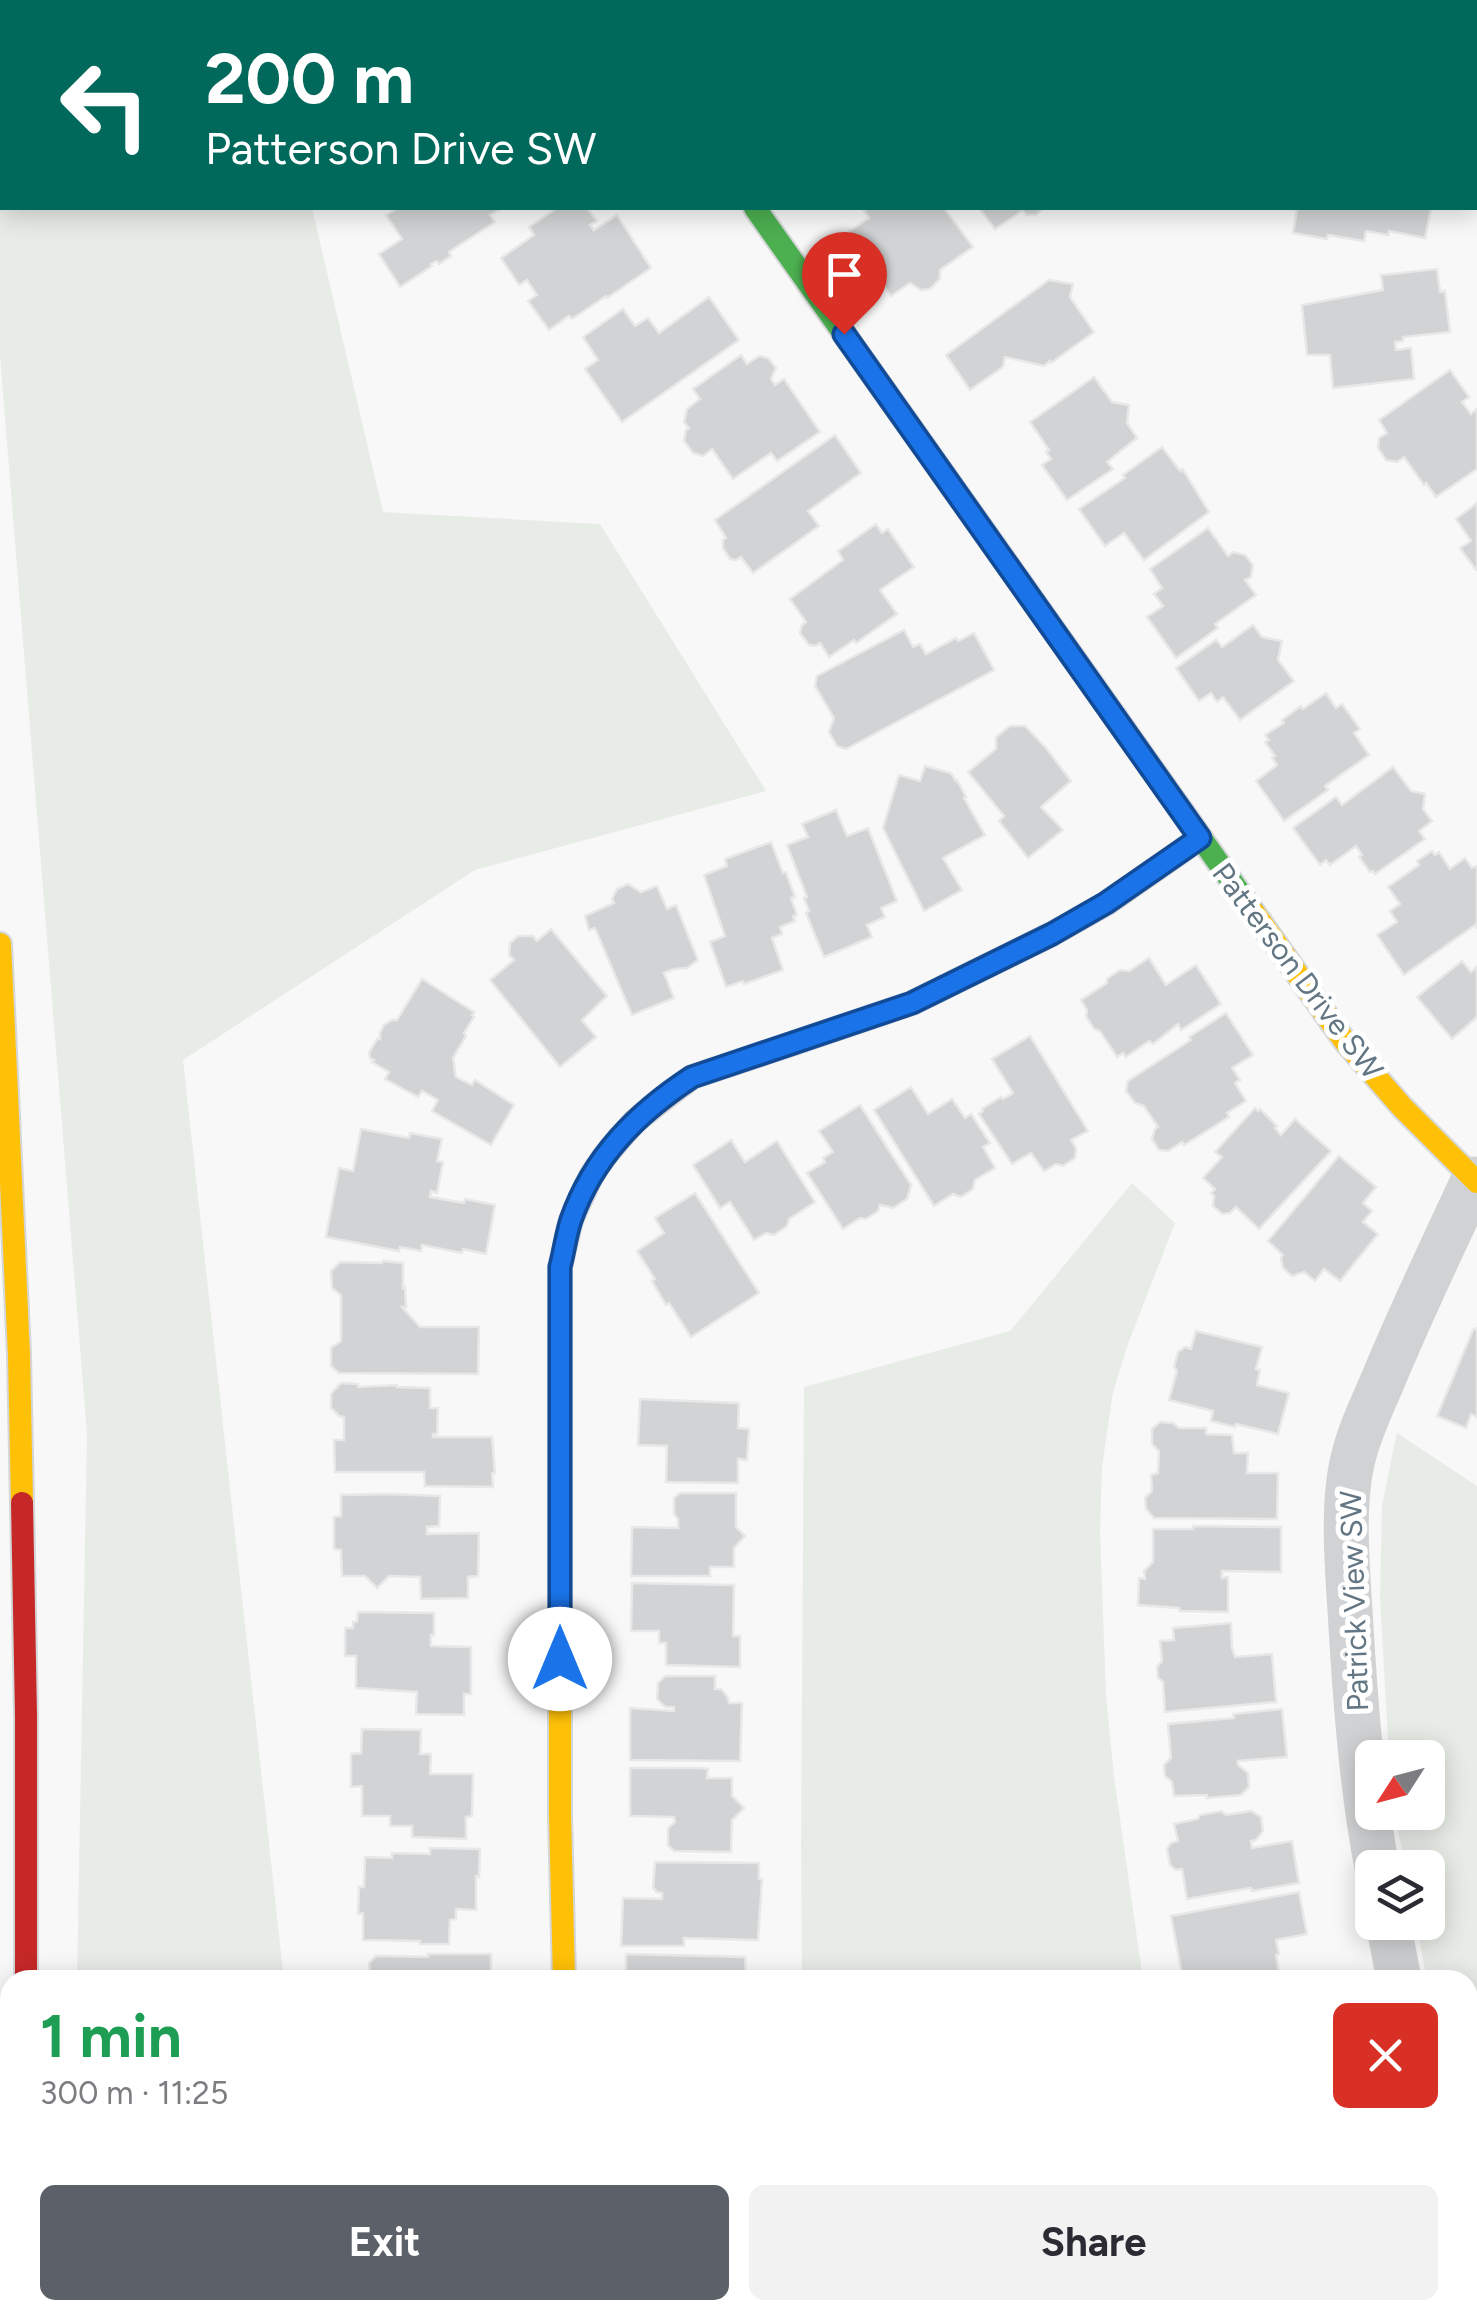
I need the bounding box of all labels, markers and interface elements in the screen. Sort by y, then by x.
text: 200 m [205,36,414,121]
icon: left [40,40,170,170]
text: Patterson Drive SW [205,121,597,175]
pin [802,232,887,335]
icon: arrive [817,247,872,302]
street label: Patterson Drive SW [1205,856,1391,1087]
street label: Patrick View SW [1332,1490,1376,1712]
position arrow [508,1607,612,1711]
north arrow [1355,1740,1445,1830]
map controls [1355,1740,1445,1940]
button: layers [1355,1850,1445,1940]
text: 1 min [40,2000,182,2072]
button: close [1333,2003,1438,2108]
text: 300 m · 11:25 [40,2074,228,2112]
button: Exit [40,2185,729,2300]
button: Share [749,2185,1438,2300]

